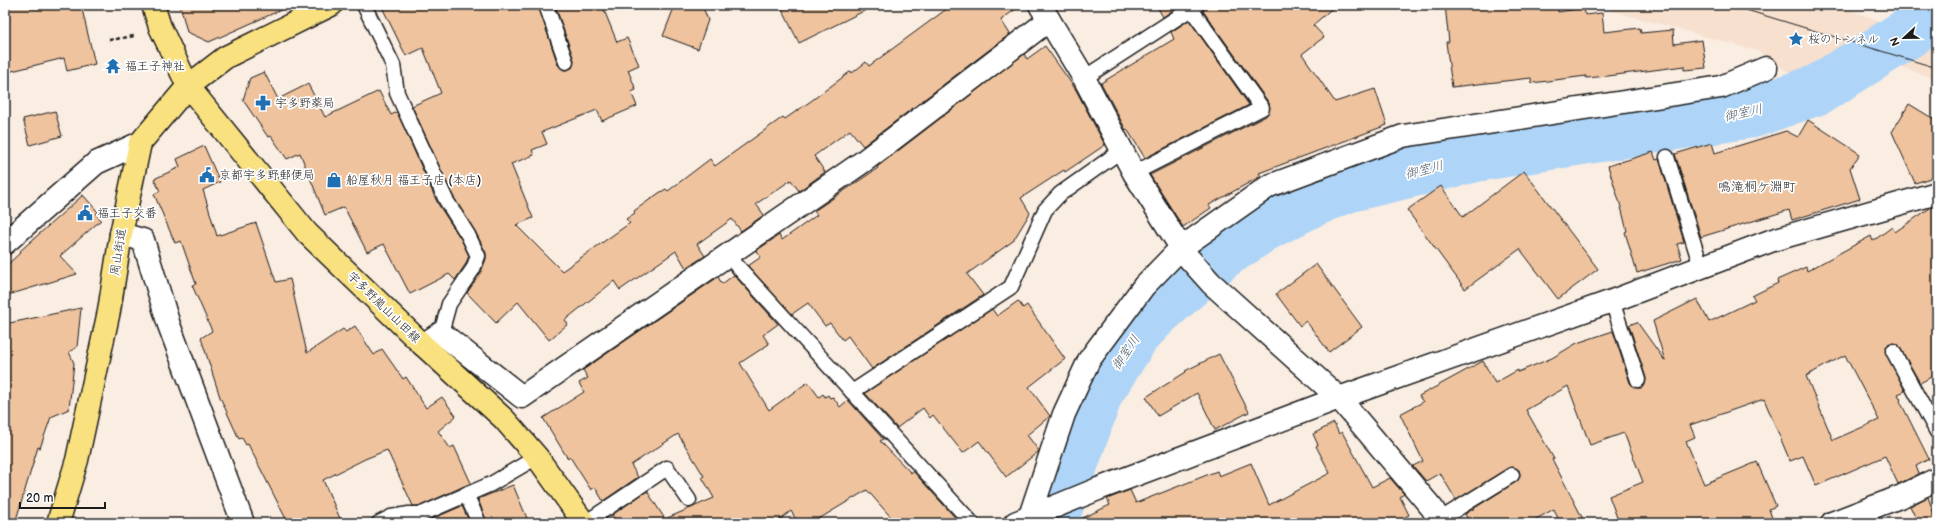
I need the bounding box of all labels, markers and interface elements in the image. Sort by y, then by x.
north arrow [1884,18,1924,58]
place icon: 桜のトンネル [1787,30,1805,48]
place label: 桜のトンネル [1808,32,1879,47]
text: N [1888,35,1903,48]
temple icon: 福王子神社 [104,57,122,75]
place label: 福王子神社 [125,59,185,74]
pharmacy icon: 宇多野薬局 [254,94,272,112]
place label: 宇多野薬局 [275,96,335,111]
water label: 御室川 [1722,101,1764,125]
water label: 御室川 [1403,157,1445,182]
public building icon: 京都宇多野郵便局 [198,166,216,184]
place label: 京都宇多野郵便局 [219,168,315,183]
shop icon: 船屋秋月 福王子店 (本店) [325,171,343,189]
place label: 船屋秋月 福王子店 (本店) [346,173,481,188]
district label: 鳴滝桐ケ淵町 [1718,179,1796,195]
public building icon: 福王子交番 [76,204,94,222]
place label: 福王子交番 [97,206,157,221]
street label: 周山街道 [107,227,130,277]
street label: 宇多野嵐山山田線 [344,269,423,346]
water label: 御室川 [1108,332,1143,373]
scale bar [20,484,105,510]
text: 20 m [26,491,53,506]

